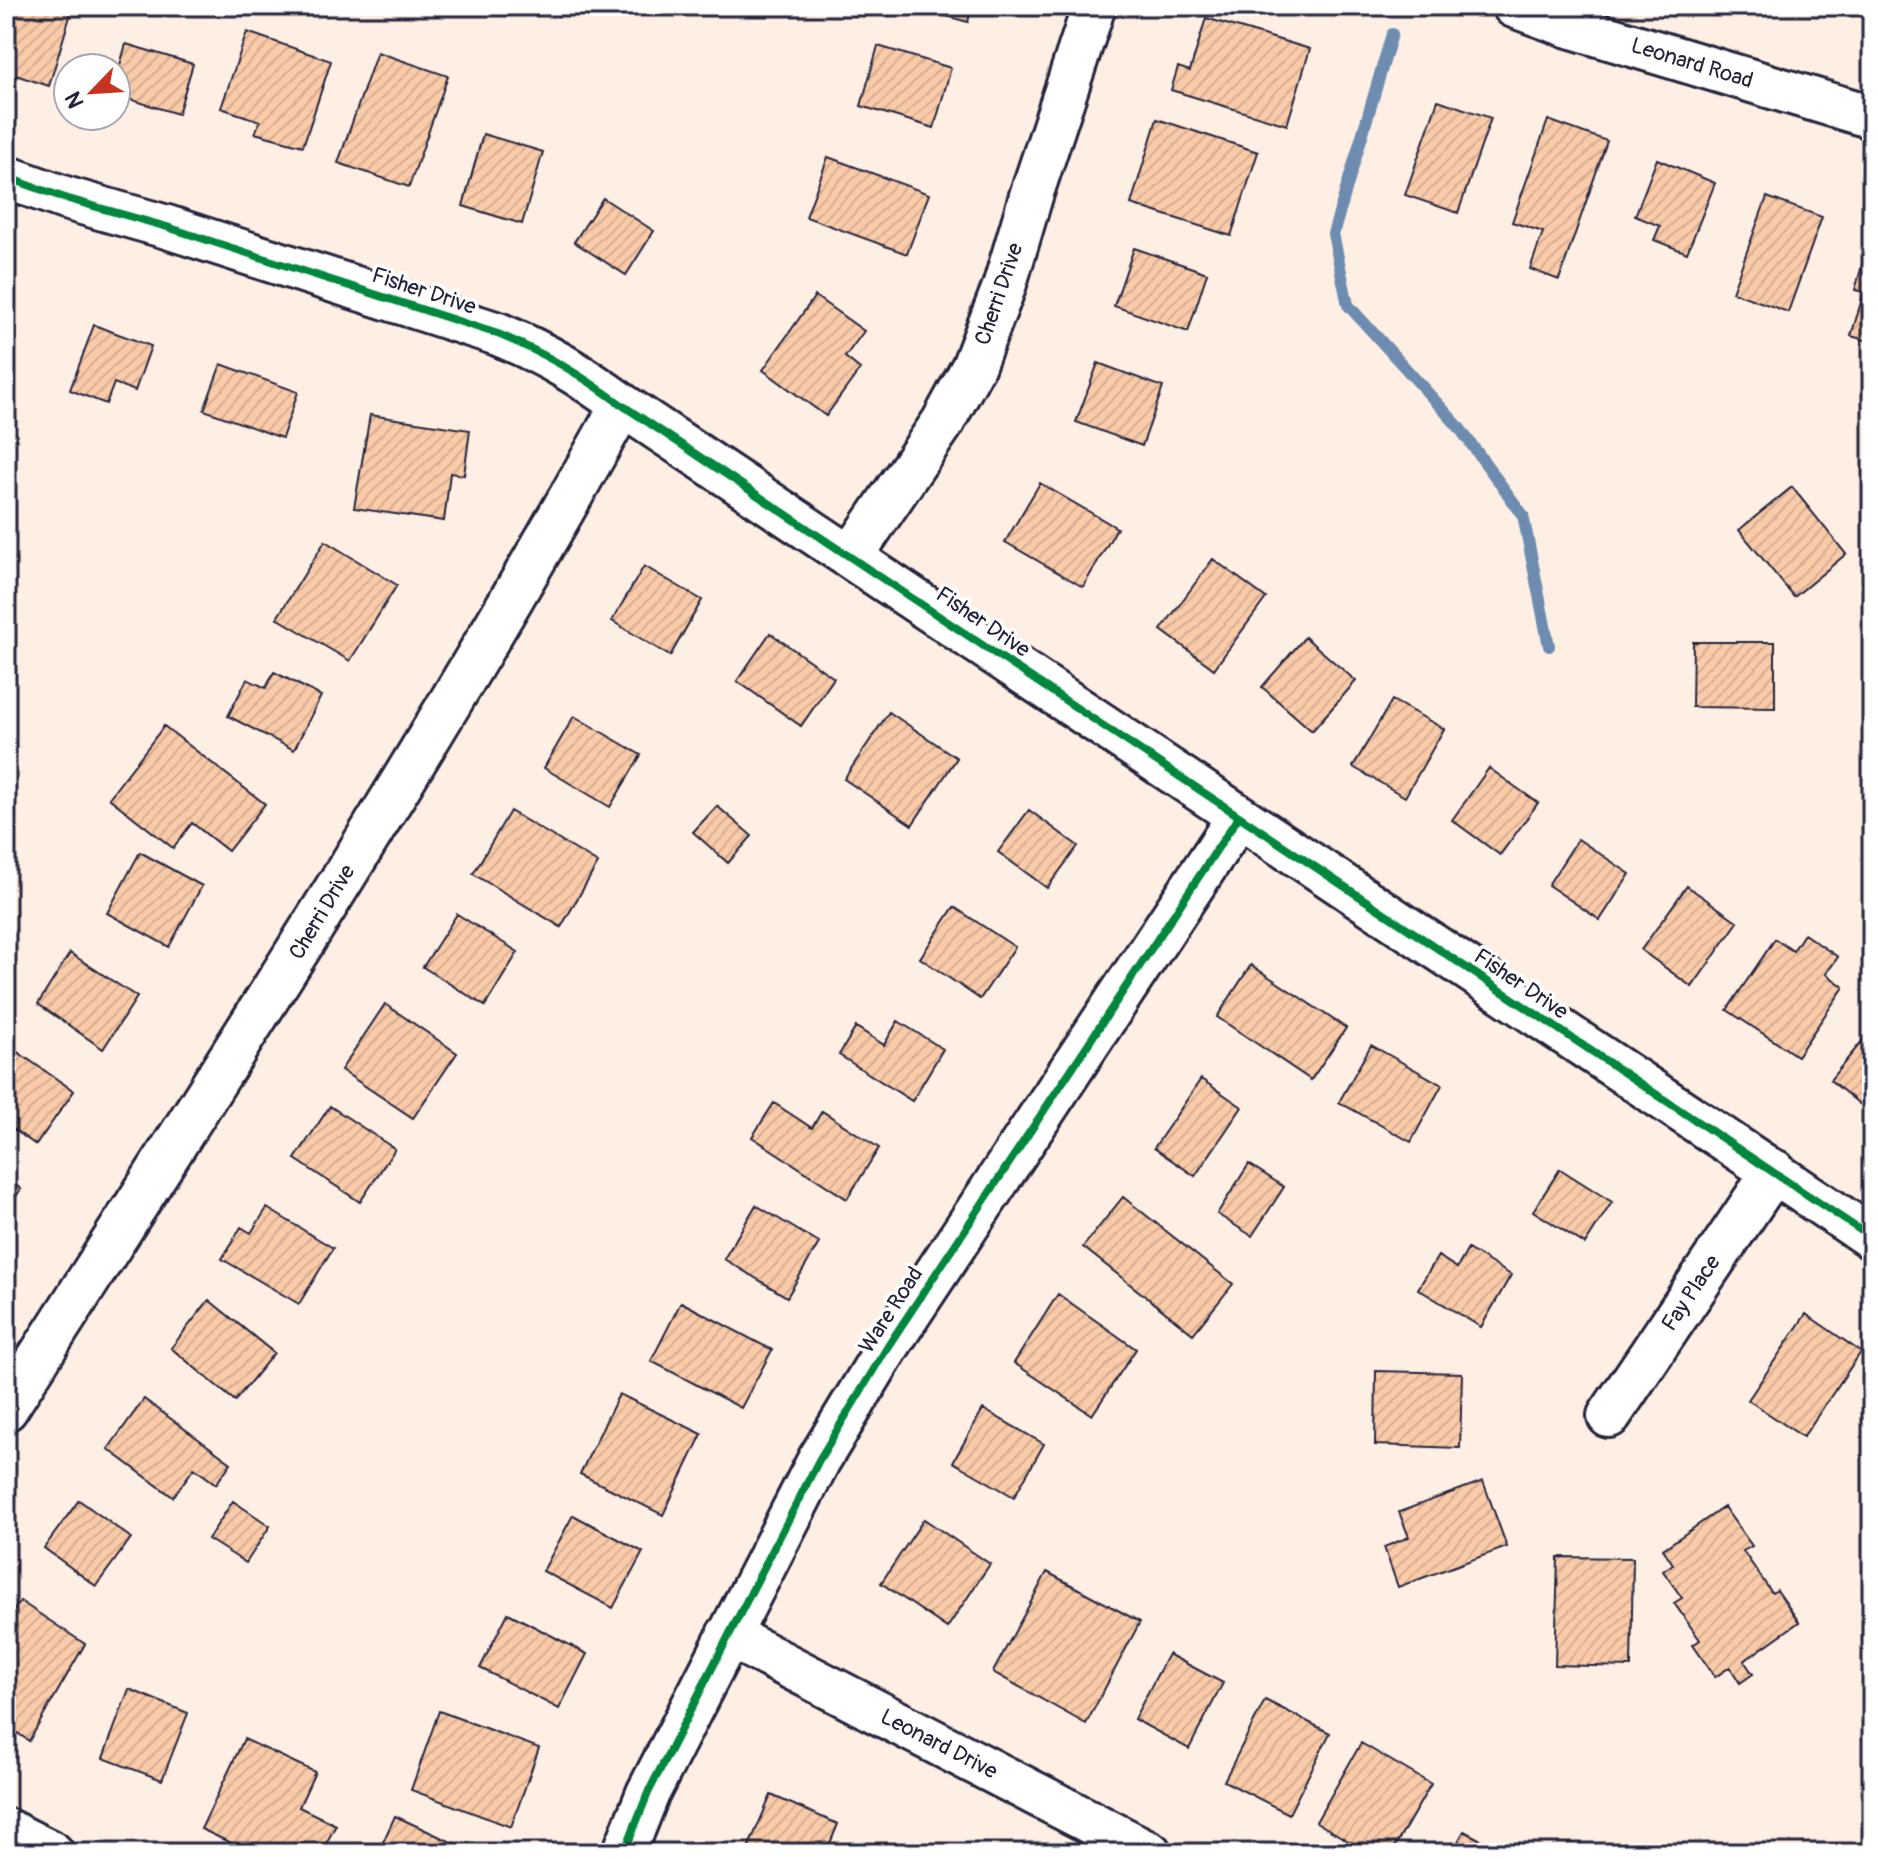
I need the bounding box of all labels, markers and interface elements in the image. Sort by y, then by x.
street label: Leonard Road [1628,31,1756,95]
north arrow [52,52,132,132]
text: N [59,87,91,113]
street label: Cherri Drive [968,239,1030,349]
street label: Fisher Drive [368,261,480,321]
street label: Fisher Drive [931,580,1036,664]
street label: Cherri Drive [283,859,361,965]
street label: Fisher Drive [1469,942,1574,1026]
street label: Fay Place [1655,1249,1727,1336]
street label: Ware Road [853,1261,929,1359]
street label: Leonard Drive [876,1703,1002,1785]

